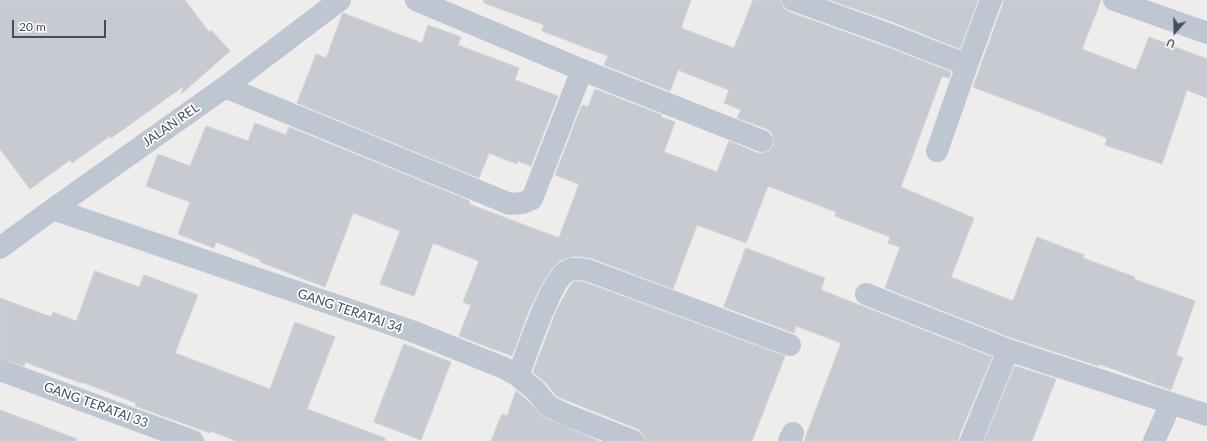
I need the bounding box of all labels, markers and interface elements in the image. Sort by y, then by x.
scale bar [14,12,108,38]
north arrow [1155,12,1195,52]
text: 20 m [19,19,46,34]
text: U [1165,36,1177,51]
street label: JALAN REL [140,100,202,150]
street label: GANG TERATAI 34 [296,286,404,336]
street label: GANG TERATAI 33 [42,379,150,431]

